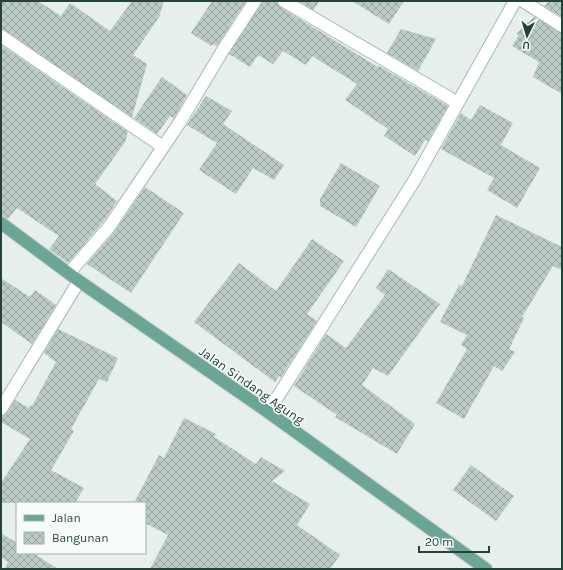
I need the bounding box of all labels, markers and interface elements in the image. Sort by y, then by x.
north arrow [507,16,547,56]
text: U [522,39,531,52]
street label: Jalan Sindang Agung [196,344,308,428]
legend [16,502,146,554]
text: Jalan [52,511,81,525]
scale bar [419,528,489,554]
text: Bangunan [52,531,108,545]
text: 20 m [425,535,453,549]

